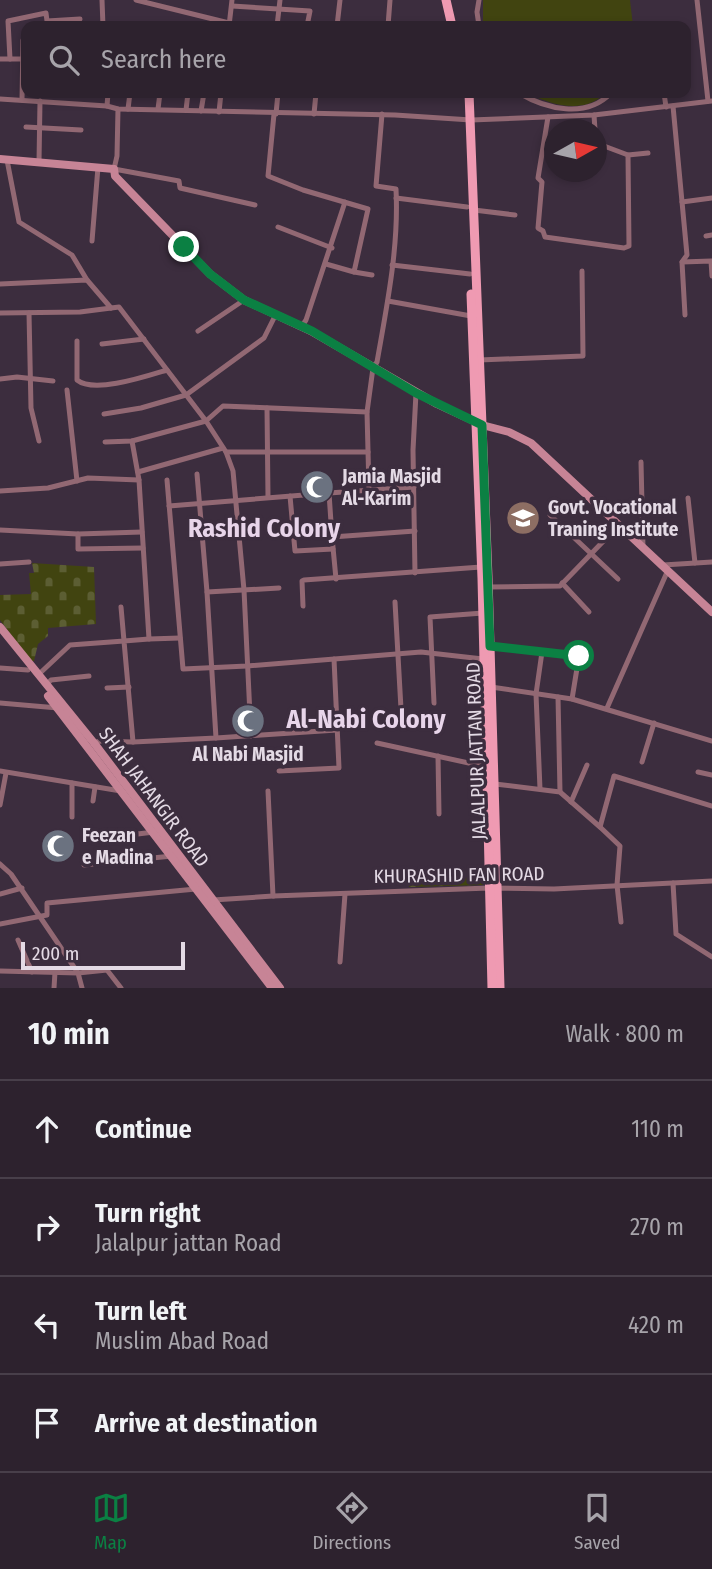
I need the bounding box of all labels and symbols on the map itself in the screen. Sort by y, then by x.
north arrow [544,119,607,182]
route end [168,231,199,262]
place label: Jamia Masjid Al-Karim [341,465,441,510]
mosque icon: Jamia Masjid Al-Karim [298,468,336,506]
place label: Govt. Vocational Traning Institute [548,496,679,541]
school or university icon: Govt. Vocational Traning Institute [504,499,542,537]
district label: Rashid Colony [188,513,341,544]
route start [563,640,594,671]
street label: JALALPUR JATTAN ROAD [461,662,491,840]
mosque icon: Al Nabi Masjid [229,702,267,740]
district label: Al-Nabi Colony [285,704,446,735]
street label: SHAH JAHANGIR ROAD [94,723,214,871]
place label: Al Nabi Masjid [191,743,304,766]
place label: Feezan e Madina [82,824,153,869]
mosque icon: Feezan e Madina [39,827,77,865]
street label: KHURASHID FAN ROAD [373,862,545,888]
scale bar [21,939,186,971]

